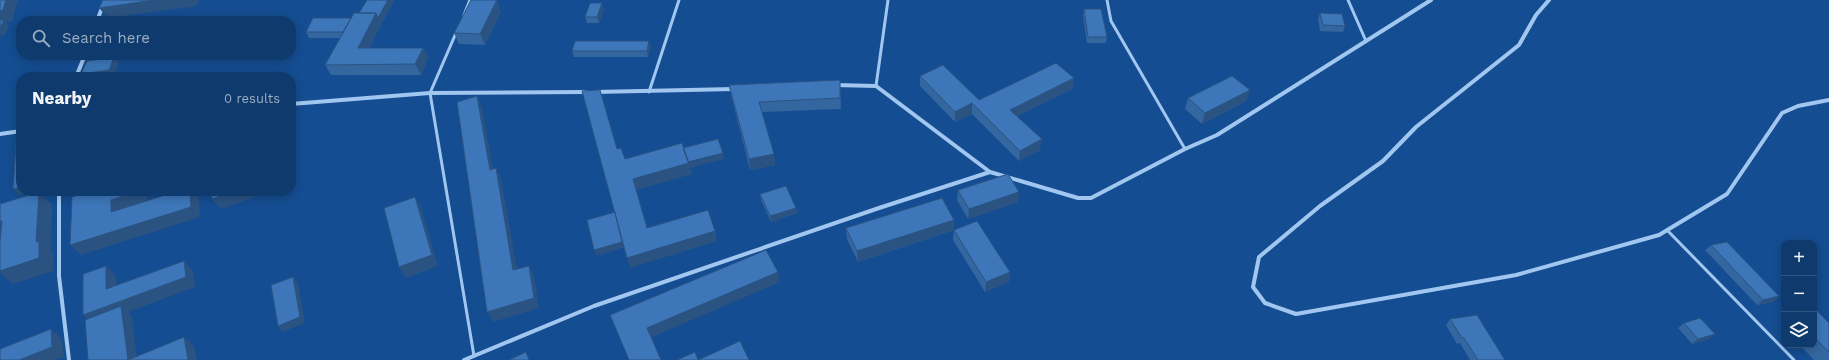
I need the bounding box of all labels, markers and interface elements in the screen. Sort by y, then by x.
search box [16,16,296,60]
icon: search [30,27,52,49]
text: Search here [62,29,150,47]
text: Nearby [32,88,91,108]
text: 0 results [224,91,280,106]
map controls [1781,240,1817,348]
button: + [1781,240,1817,276]
button: − [1781,276,1817,312]
button: layers [1781,312,1817,348]

